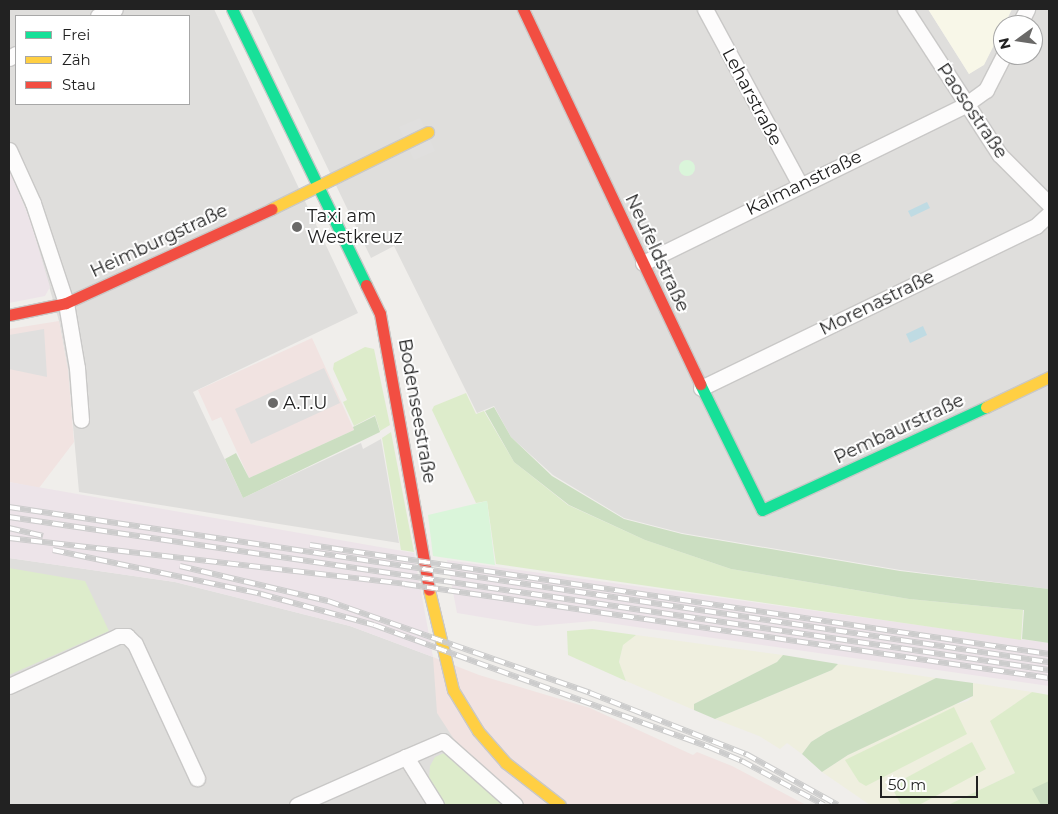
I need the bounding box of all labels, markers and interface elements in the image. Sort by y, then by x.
legend [15,15,190,105]
north arrow [993,15,1043,65]
text: Frei [62,25,90,44]
text: N [994,36,1015,51]
street label: Leharstraße [717,45,787,149]
text: Zäh [62,50,91,69]
street label: Paosostraße [932,59,1012,163]
text: Stau [62,75,96,94]
street label: Kalmanstraße [743,146,865,220]
street label: Neufeldstraße [620,191,694,315]
street label: Heimburgstraße [87,200,231,282]
place label: Taxi am Westkreuz [307,206,403,248]
marker: Taxi am Westkreuz [291,221,303,233]
street label: Morenastraße [816,266,938,340]
street label: Bodenseestraße [394,337,440,485]
street label: Pembaurstraße [831,389,967,469]
place label: A.T.U [283,392,327,414]
marker: A.T.U [267,397,279,409]
scale bar [883,766,980,798]
text: 50 m [888,775,926,794]

